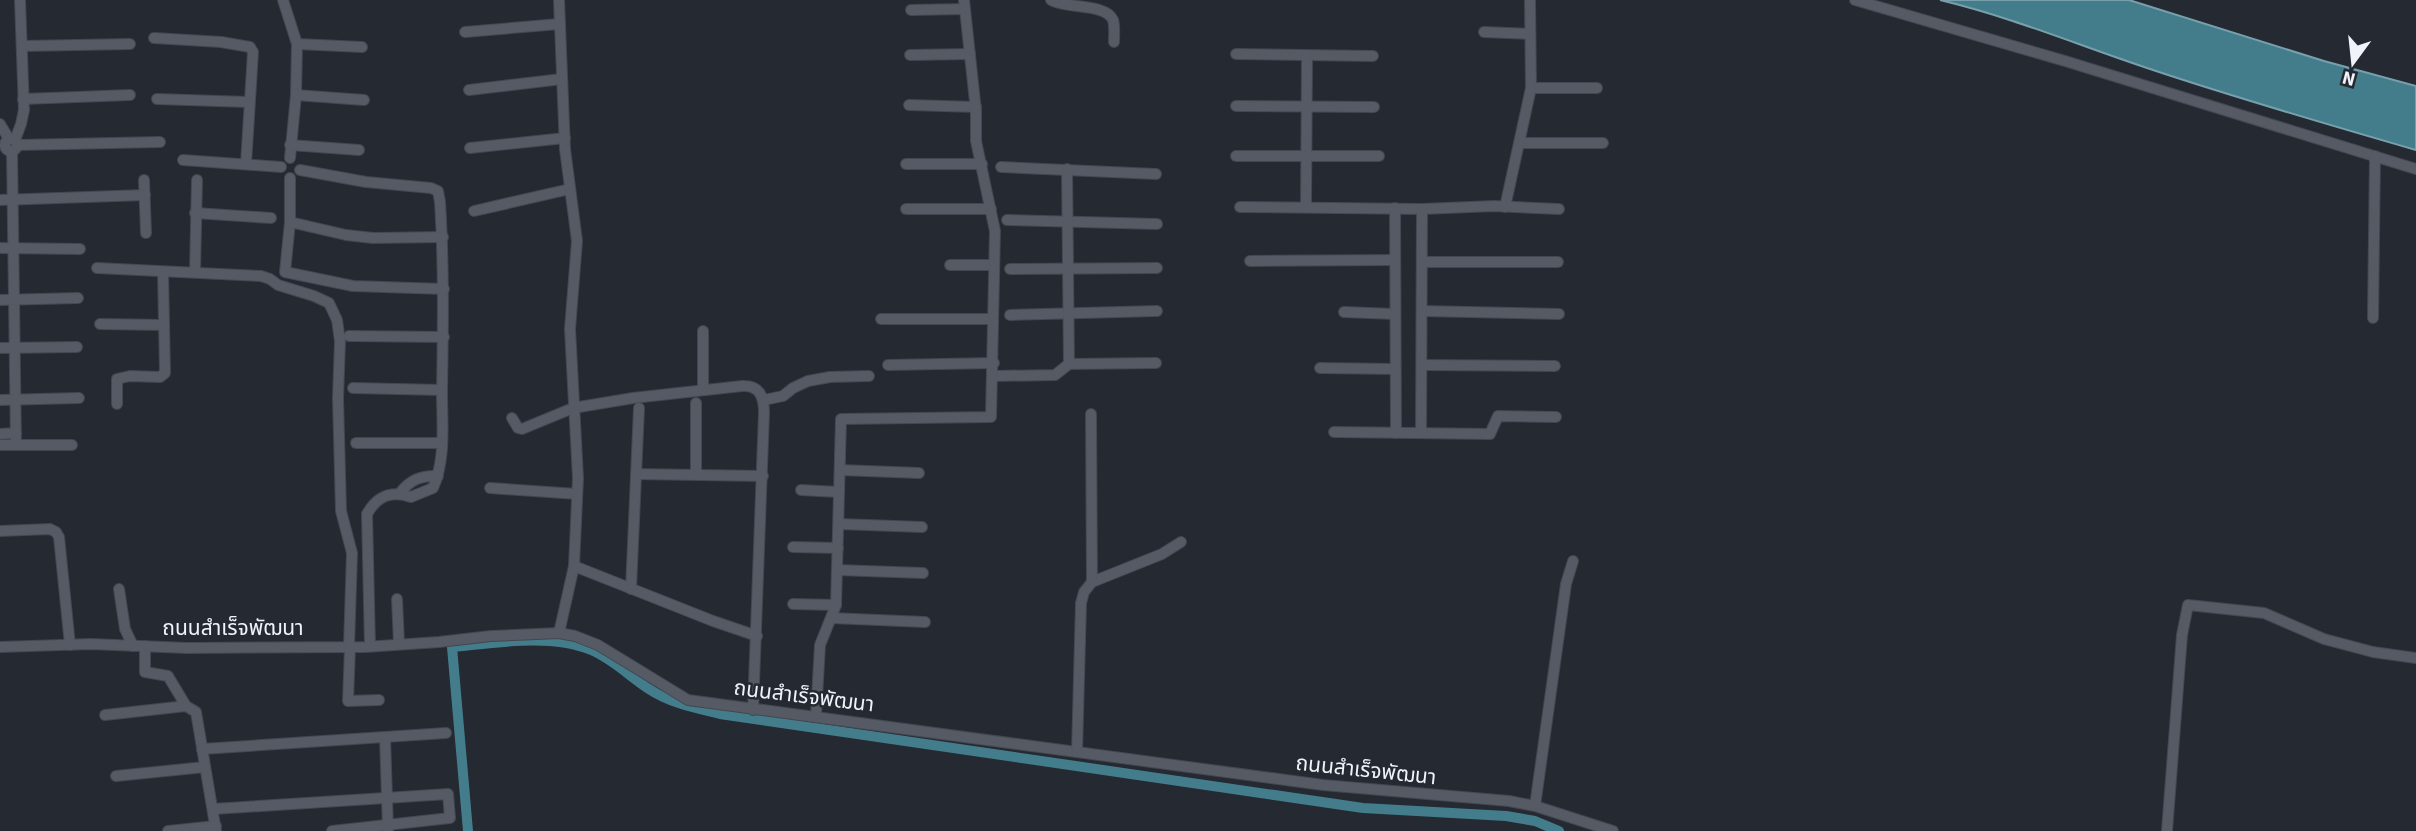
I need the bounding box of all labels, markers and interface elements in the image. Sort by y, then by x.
north arrow [2318,28,2388,98]
text: N [2339,63,2359,93]
street label: ถนนสำเร็จพัฒนา [162,613,304,643]
street label: ถนนสำเร็จพัฒนา [732,673,876,719]
street label: ถนนสำเร็จพัฒนา [1294,748,1438,792]

